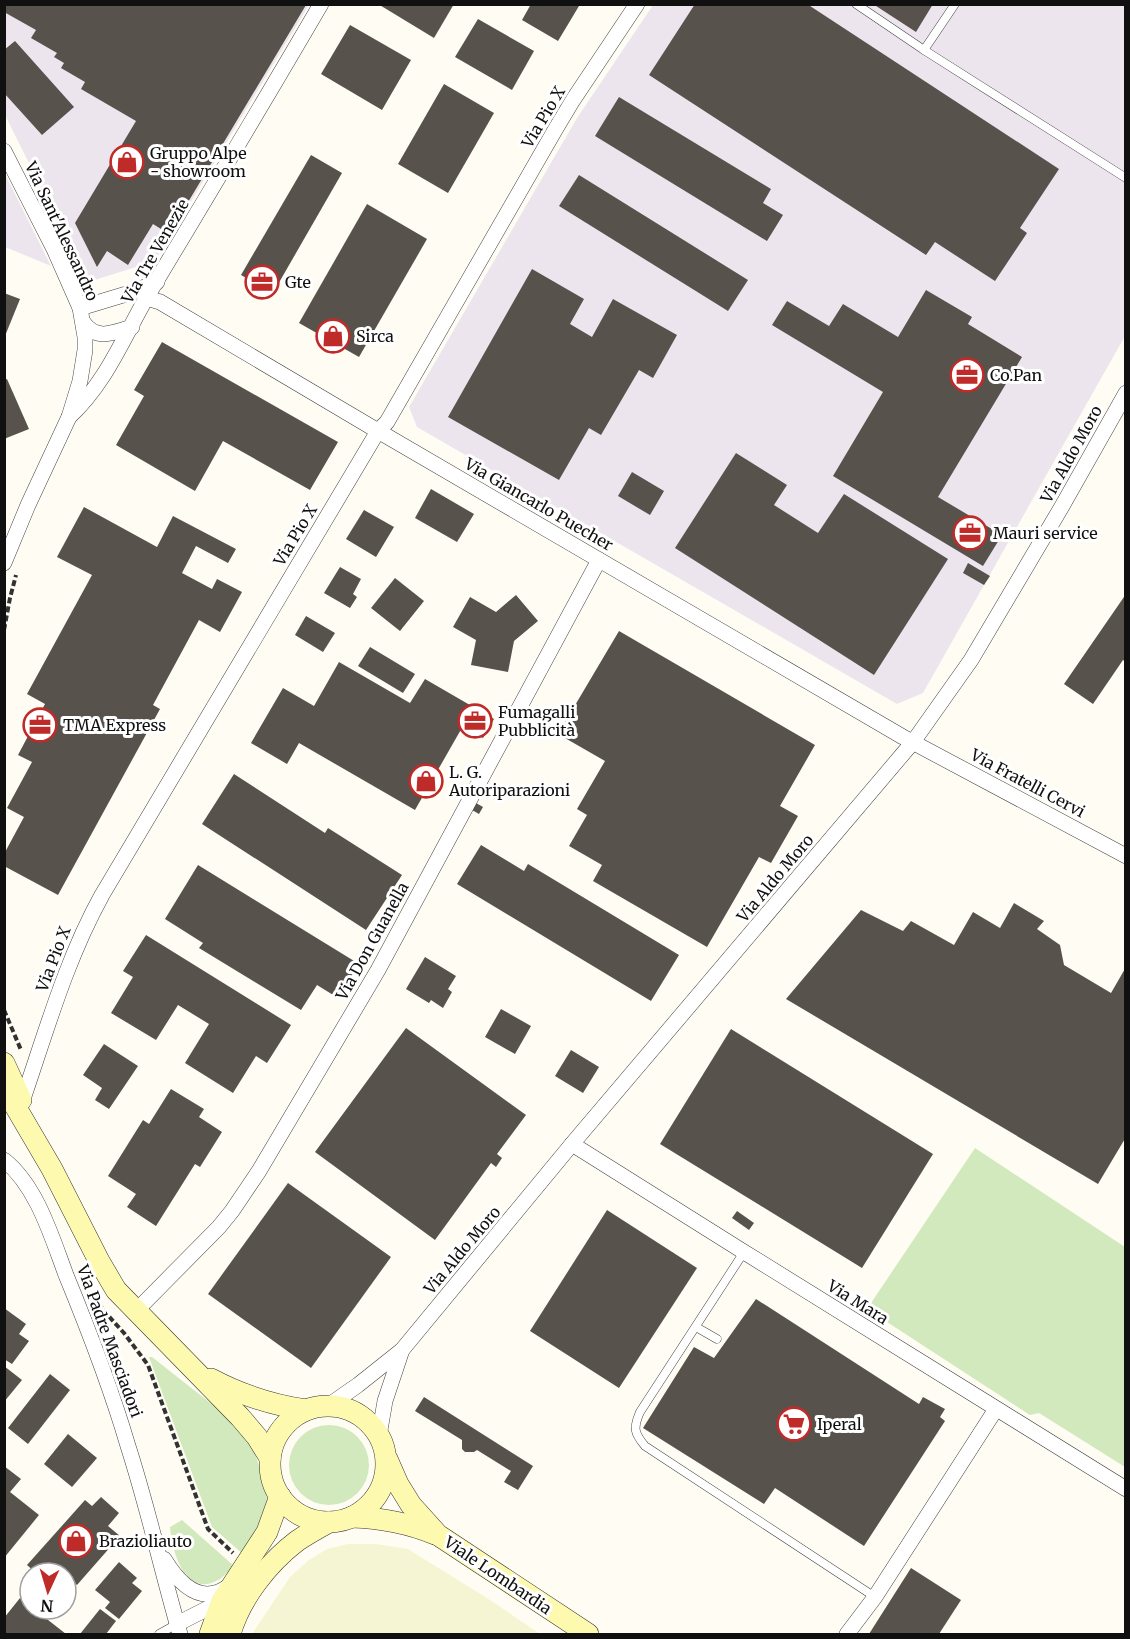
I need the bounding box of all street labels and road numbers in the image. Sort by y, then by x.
street label: Via Pio X [516,82,569,152]
street label: Via Sant'Alessandro [21,157,103,304]
street label: Via Tre Venezie [116,195,193,308]
street label: Via Aldo Moro [1035,402,1106,507]
street label: Via Giancarlo Puecher [460,453,617,555]
street label: Via Pio X [268,500,321,570]
street label: Via Fratelli Cervi [967,744,1089,822]
street label: Via Aldo Moro [732,830,818,927]
street label: Via Don Guanella [331,878,413,1004]
street label: Via Pio X [31,923,75,995]
street label: Via Aldo Moro [419,1202,505,1299]
street label: Via Padre Masciadori [73,1261,147,1420]
street label: Via Mara [823,1275,893,1329]
street label: Viale Lombardia [440,1531,556,1619]

